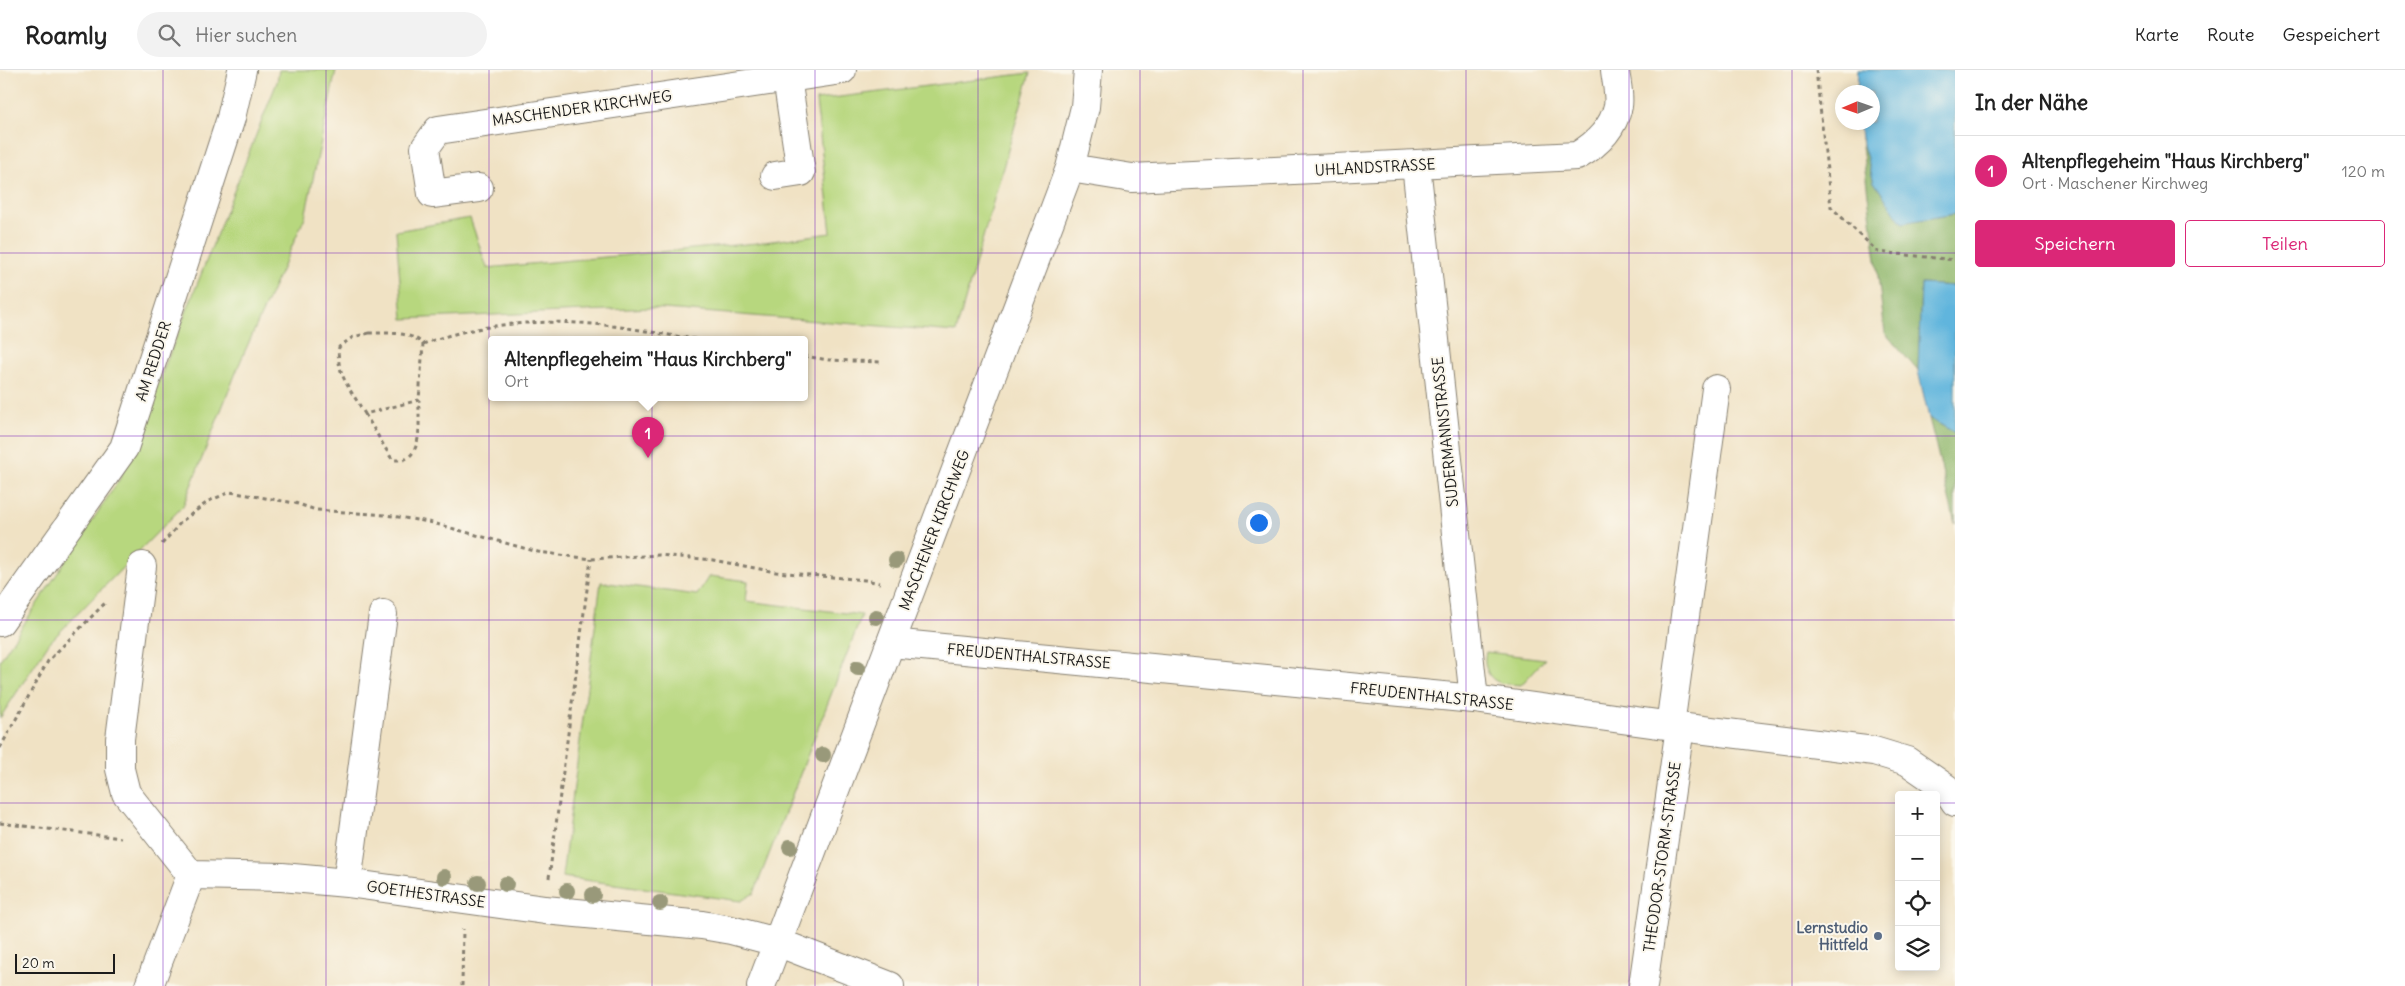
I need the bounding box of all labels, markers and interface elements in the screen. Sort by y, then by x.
search box [137,12,487,57]
text: Roamly [25,20,107,50]
icon: search [155,21,183,49]
text: Hier suchen [195,23,297,47]
text: Karte [2135,23,2179,46]
text: Route [2207,23,2254,46]
text: Gespeichert [2282,23,2380,46]
north arrow [1835,85,1880,130]
street label: MASCHENDER KIRCHWEG [491,86,673,130]
text: In der Nähe [1975,89,2088,116]
text: Altenpflegeheim "Haus Kirchberg" [2022,149,2310,173]
street label: UHLANDSTRASSE [1314,154,1436,180]
text: 1 [1988,161,1994,181]
text: 120 m [2342,161,2385,181]
text: Ort · Maschener Kirchweg [2022,173,2208,193]
button: Speichern [1975,220,2175,267]
button: Teilen [2185,220,2385,267]
street label: AM REDDER [131,318,175,404]
popup [488,336,808,401]
text: Altenpflegeheim "Haus Kirchberg" [504,347,792,371]
street label: SUDERMANNSTRASSE [1428,356,1462,508]
text: Ort [504,371,529,391]
pin: 1 [632,417,664,458]
street label: MASCHENER KIRCHWEG [895,447,973,613]
your location [1246,510,1272,536]
street label: FREUDENTHALSTRASSE [946,639,1112,673]
street label: FREUDENTHALSTRASSE [1349,678,1515,714]
street label: THEODOR-STORM-STRASSE [1639,760,1685,954]
map controls [1895,791,1940,971]
button: + [1895,791,1940,836]
button: − [1895,836,1940,881]
street label: GOETHESTRASSE [366,876,487,912]
button: locate [1895,881,1940,926]
place label: Lernstudio Hittfeld [1796,918,1869,954]
button: layers [1895,926,1940,971]
marker: Lernstudio Hittfeld [1872,930,1884,942]
scale bar [15,951,115,974]
text: 20 m [22,954,55,972]

